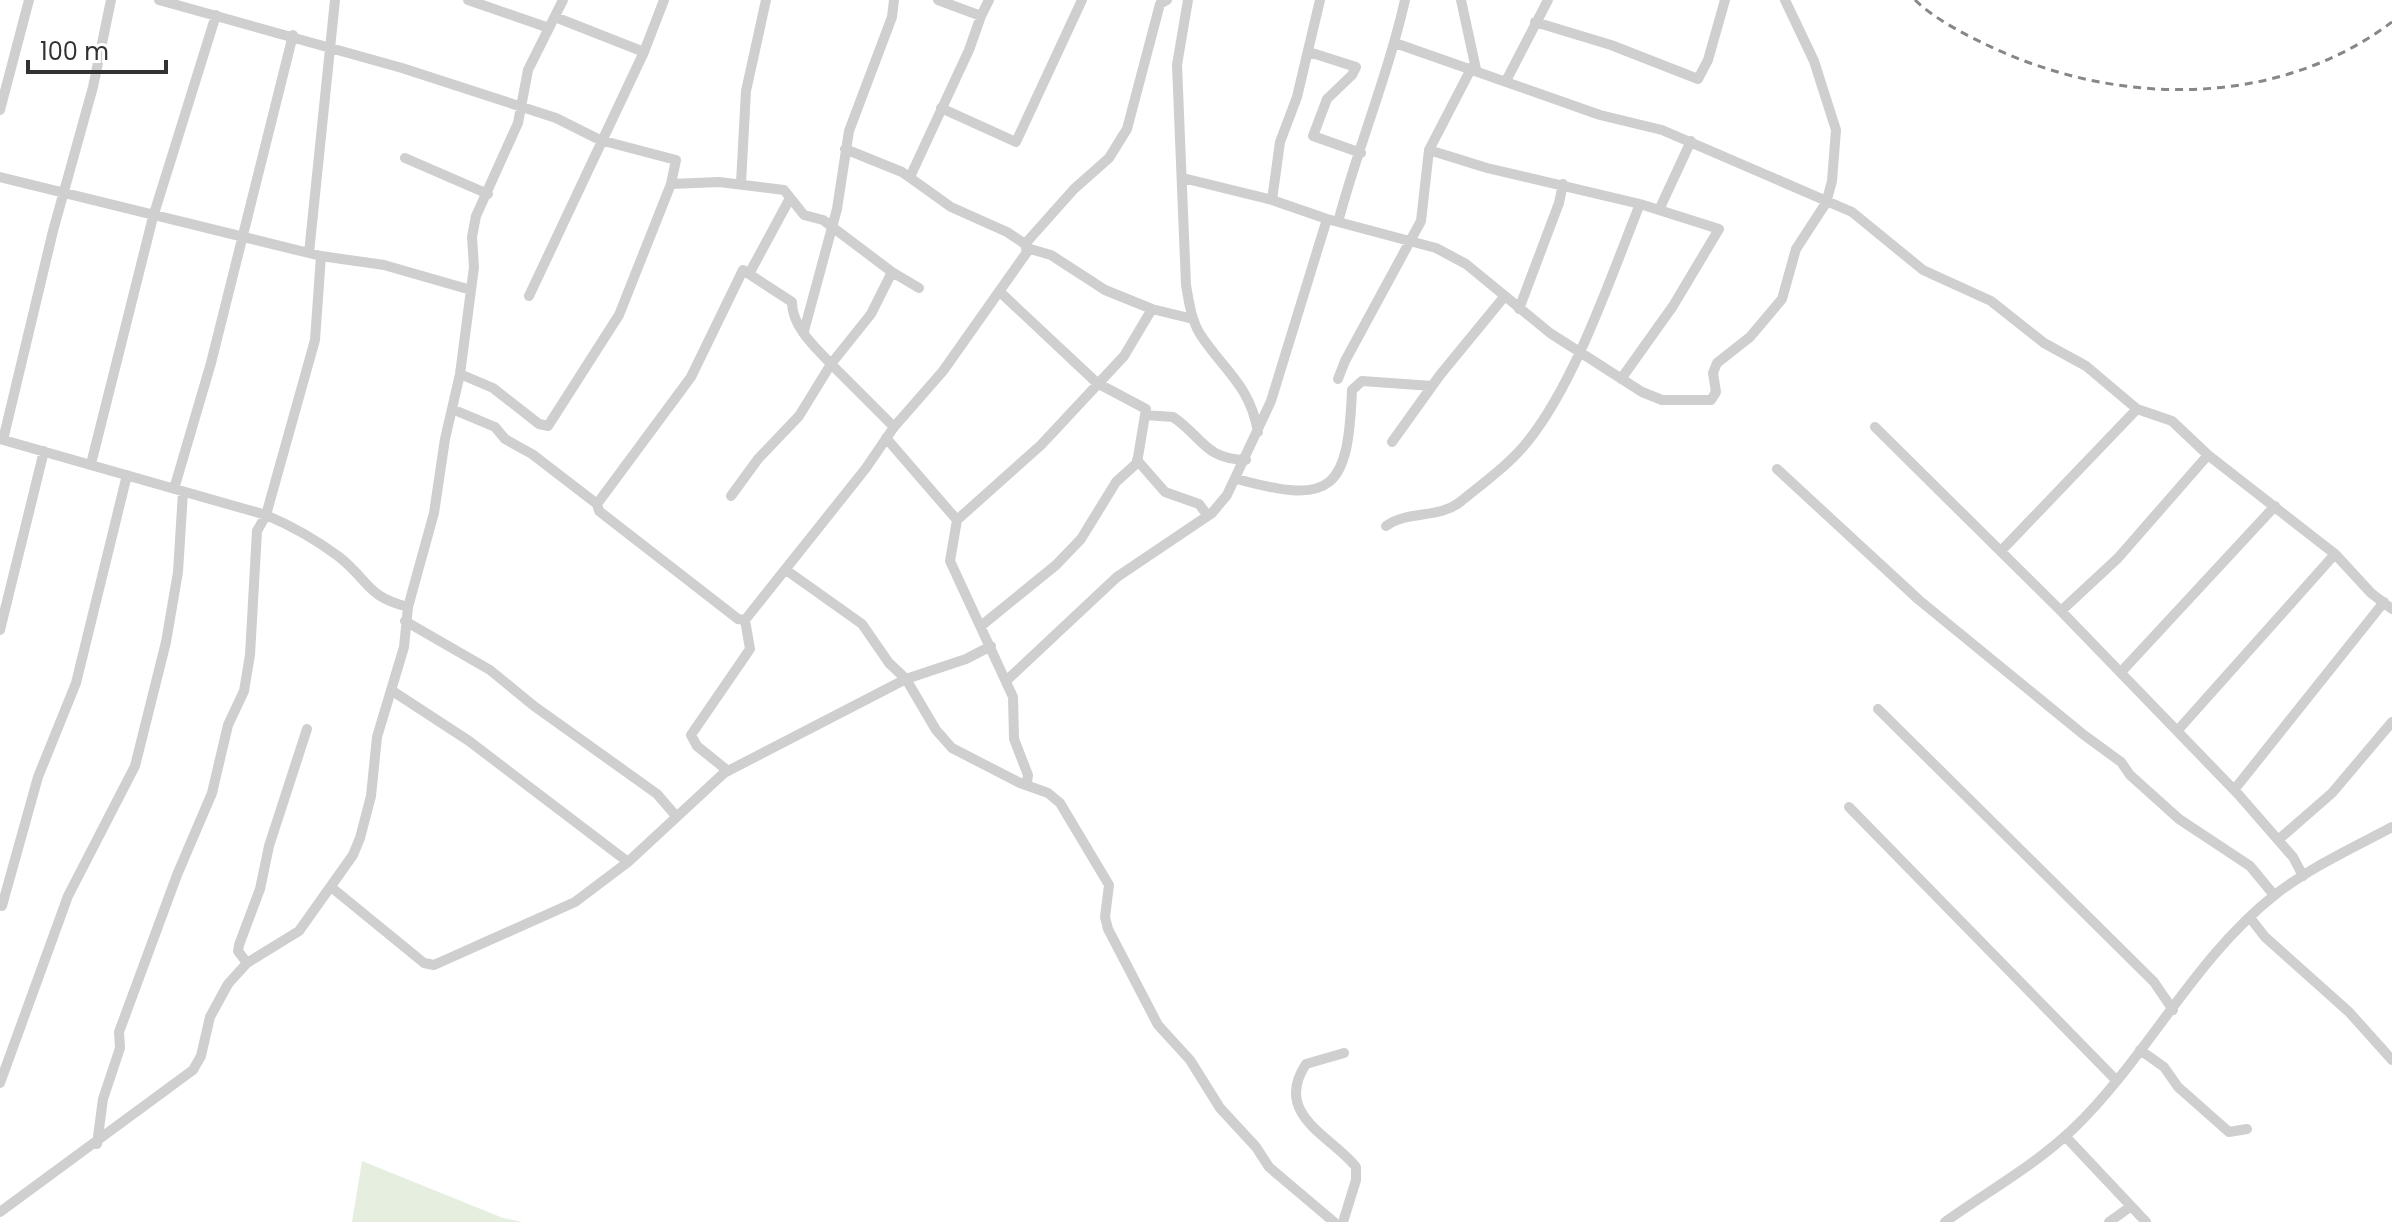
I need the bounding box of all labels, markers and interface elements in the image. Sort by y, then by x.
scale bar [28,24,166,74]
text: 100 m [40,35,109,68]

